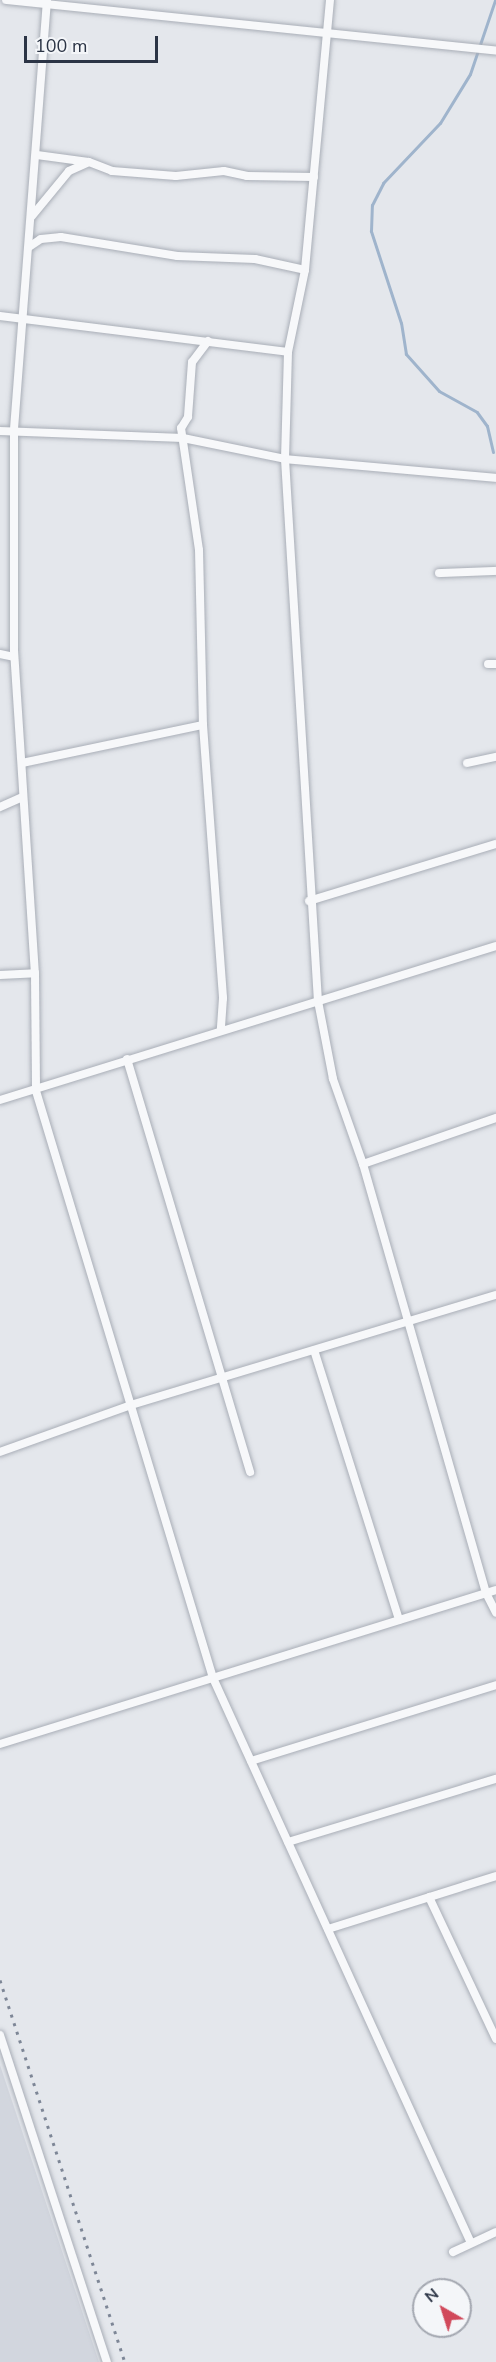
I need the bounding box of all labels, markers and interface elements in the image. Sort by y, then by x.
scale bar [27,24,160,62]
text: 100 m [35,34,87,58]
north arrow [412,2278,472,2338]
text: N [420,2283,444,2308]

